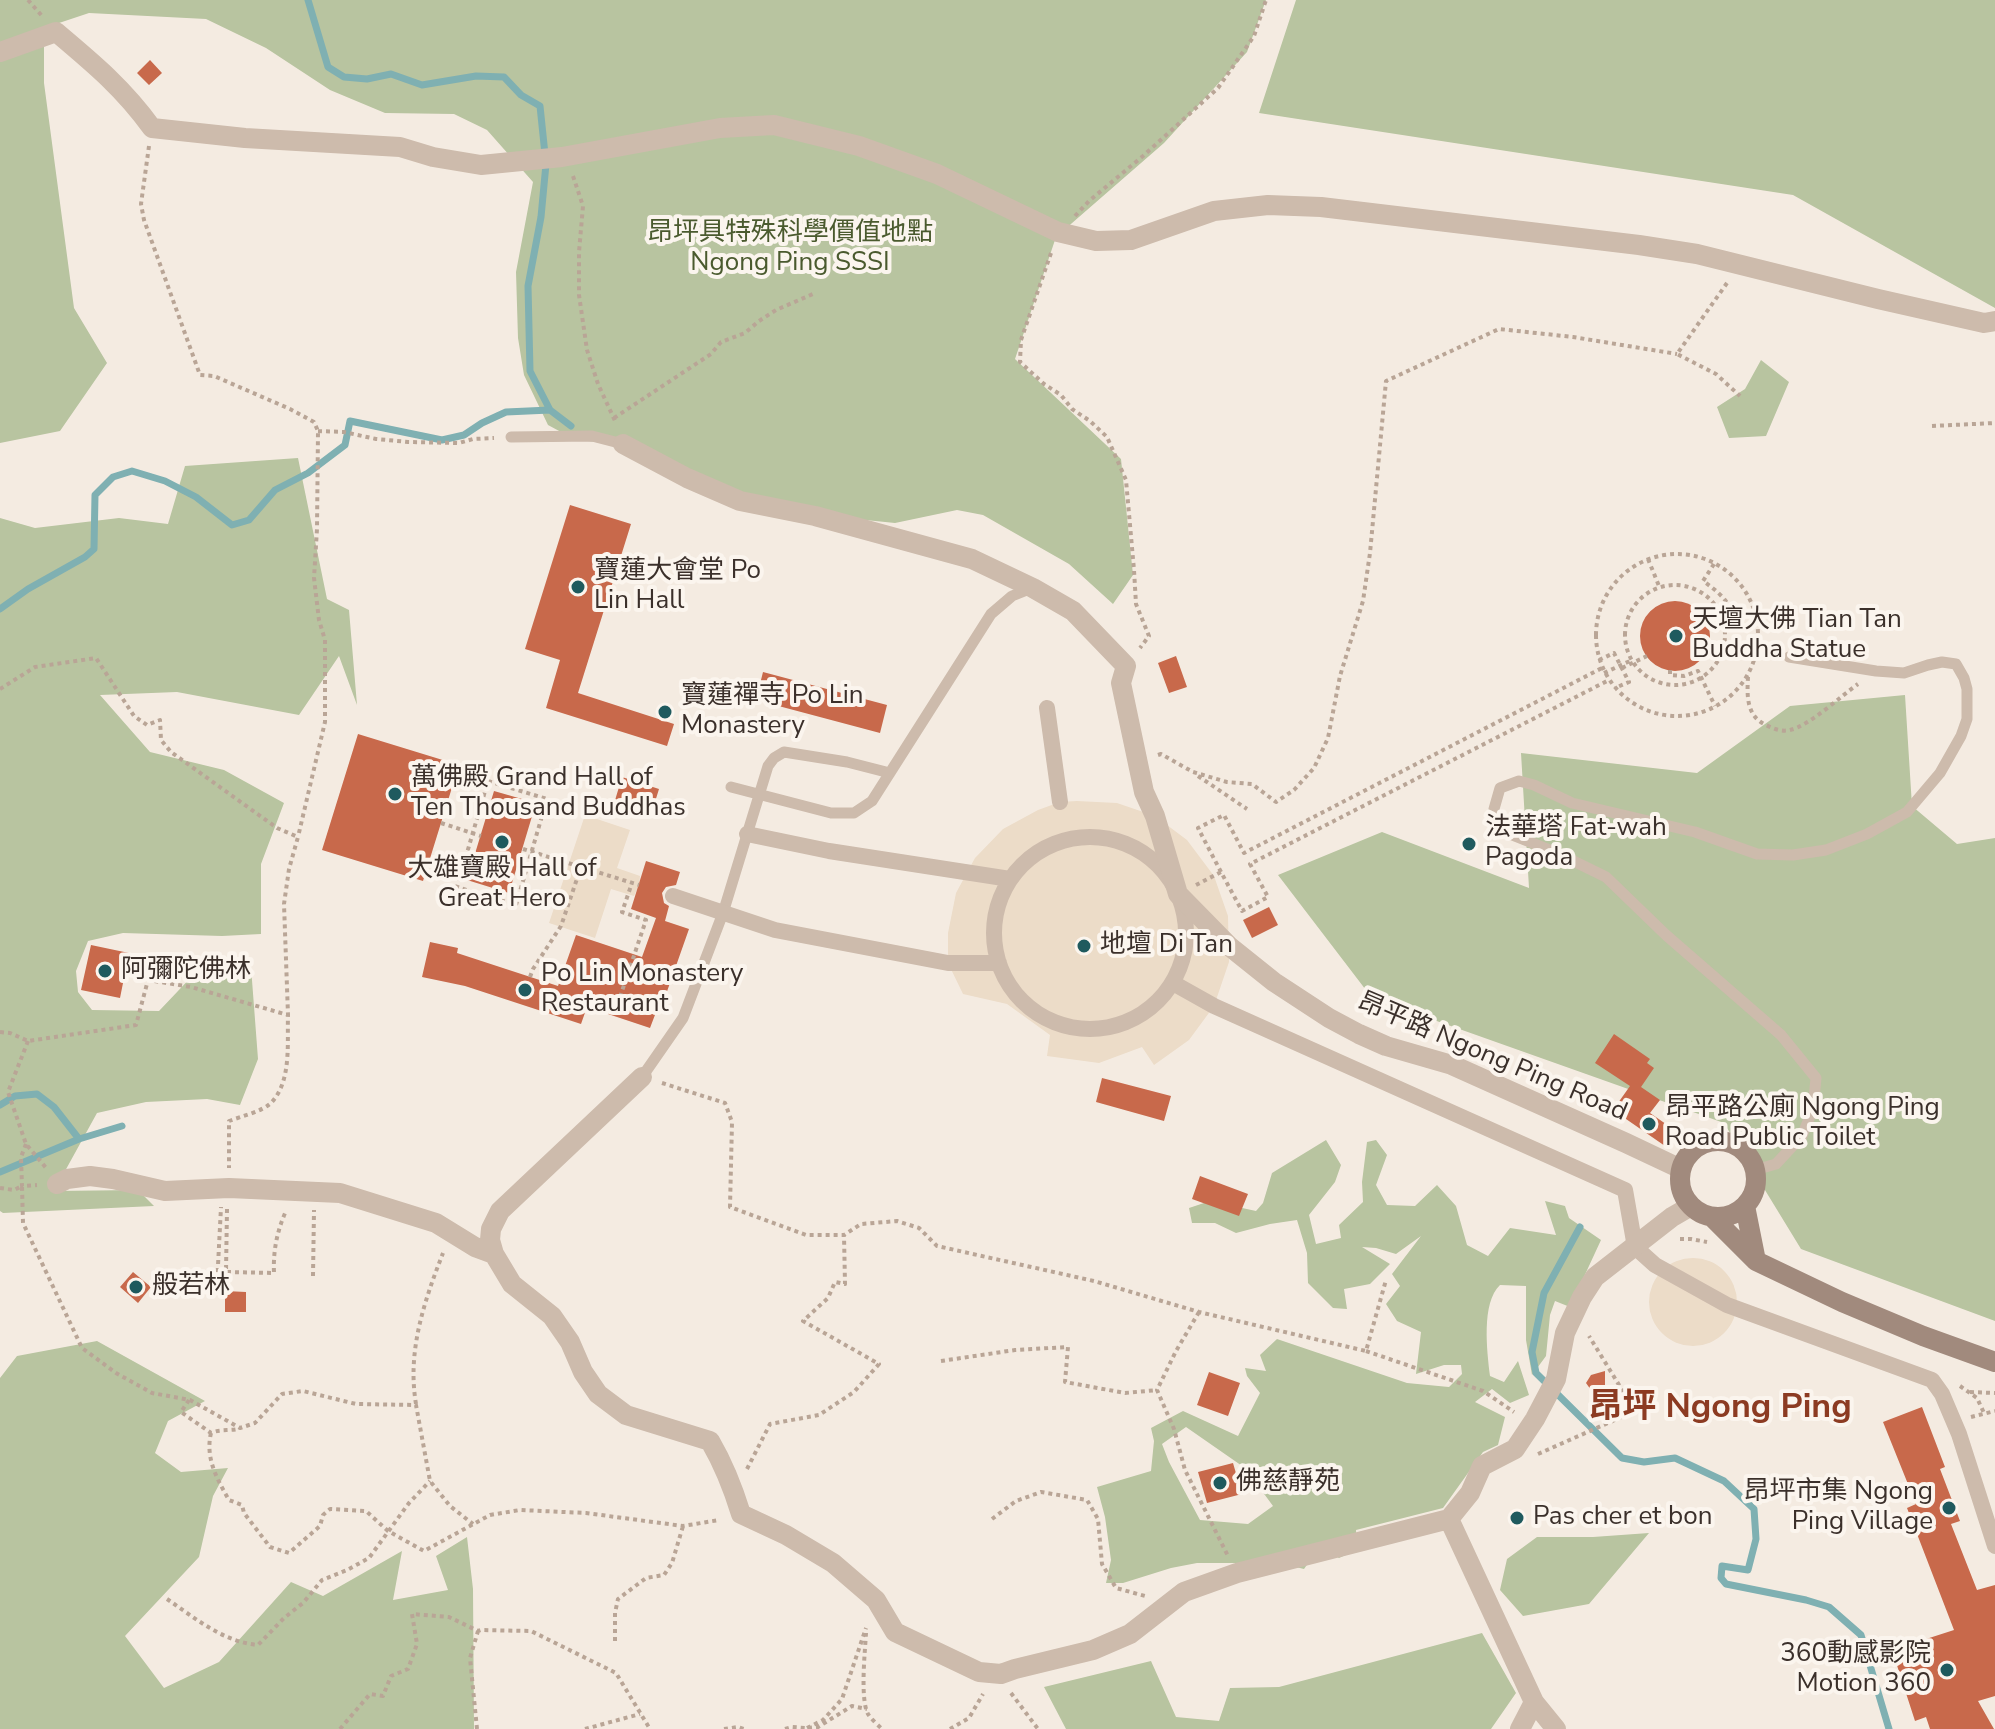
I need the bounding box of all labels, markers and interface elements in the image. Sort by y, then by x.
park label: 昂坪具特殊科學價值地點 Ngong Ping SSSI [647,218,933,280]
place label: 寶蓮大會堂 Po Lin Hall [594,556,761,618]
marker: 寶蓮大會堂 Po Lin Hall [569,578,587,596]
place label: 天壇大佛 Tian Tan Buddha Statue [1692,605,1902,666]
marker: 天壇大佛 Tian Tan Buddha Statue [1667,627,1685,645]
place label: 寶蓮禪寺 Po Lin Monastery [681,681,864,742]
marker: 寶蓮禪寺 Po Lin Monastery [656,703,674,721]
place label: 萬佛殿 Grand Hall of Ten Thousand Buddhas [411,763,686,824]
marker: 萬佛殿 Grand Hall of Ten Thousand Buddhas [386,785,404,803]
place label: 法華塔 Fat-wah Pagoda [1485,813,1667,874]
marker: 大雄寶殿 Hall of Great Hero [493,833,511,851]
marker: 法華塔 Fat-wah Pagoda [1460,835,1478,853]
place label: 大雄寶殿 Hall of Great Hero [407,854,597,916]
place label: 地壇 Di Tan [1100,930,1233,962]
marker: 地壇 Di Tan [1075,937,1093,955]
place label: 阿彌陀佛林 [121,955,251,987]
place label: Po Lin Monastery Restaurant [541,959,743,1020]
marker: 阿彌陀佛林 [96,962,114,980]
marker: Po Lin Monastery Restaurant [516,981,534,999]
street label: 昂平路 Ngong Ping Road [1352,987,1632,1129]
place label: 昂平路公廁 Ngong Ping Road Public Toilet [1665,1093,1940,1154]
marker: 昂平路公廁 Ngong Ping Road Public Toilet [1640,1115,1658,1133]
place label: 般若林 [152,1271,230,1303]
marker: 般若林 [127,1278,145,1296]
district label: 昂坪 Ngong Ping [1588,1389,1852,1429]
place label: 佛慈靜苑 [1236,1467,1340,1499]
marker: 佛慈靜苑 [1211,1474,1229,1492]
place label: 昂坪市集 Ngong Ping Village [1743,1477,1933,1538]
marker: 昂坪市集 Ngong Ping Village [1940,1499,1958,1517]
place label: Pas cher et bon [1533,1502,1712,1534]
marker: Pas cher et bon [1508,1509,1526,1527]
place label: 360動感影院 Motion 360 [1780,1639,1931,1700]
marker: 360動感影院 Motion 360 [1938,1661,1956,1679]

